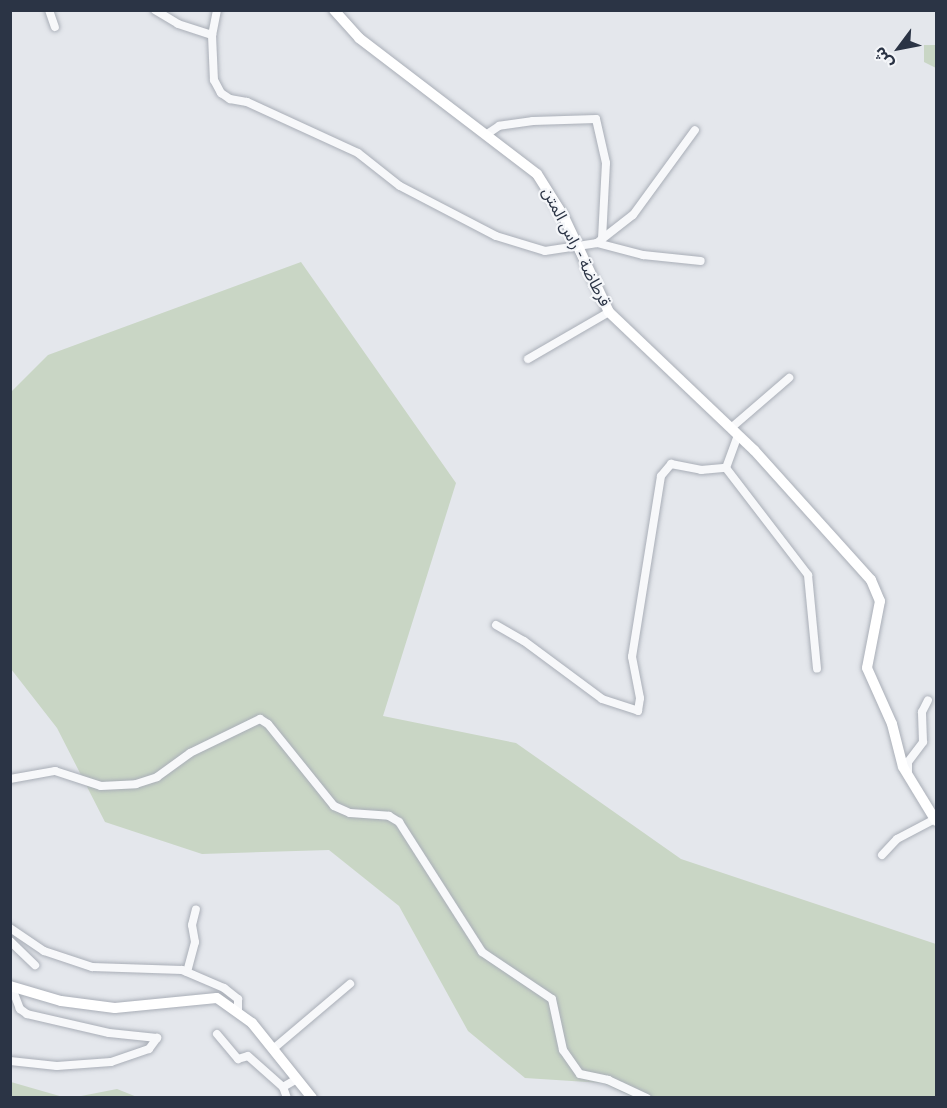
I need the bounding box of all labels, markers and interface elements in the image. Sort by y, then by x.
north arrow [869,18,929,78]
text: ش [869,43,897,72]
street label: قرطاضة - راس المتن [538,184,614,310]

